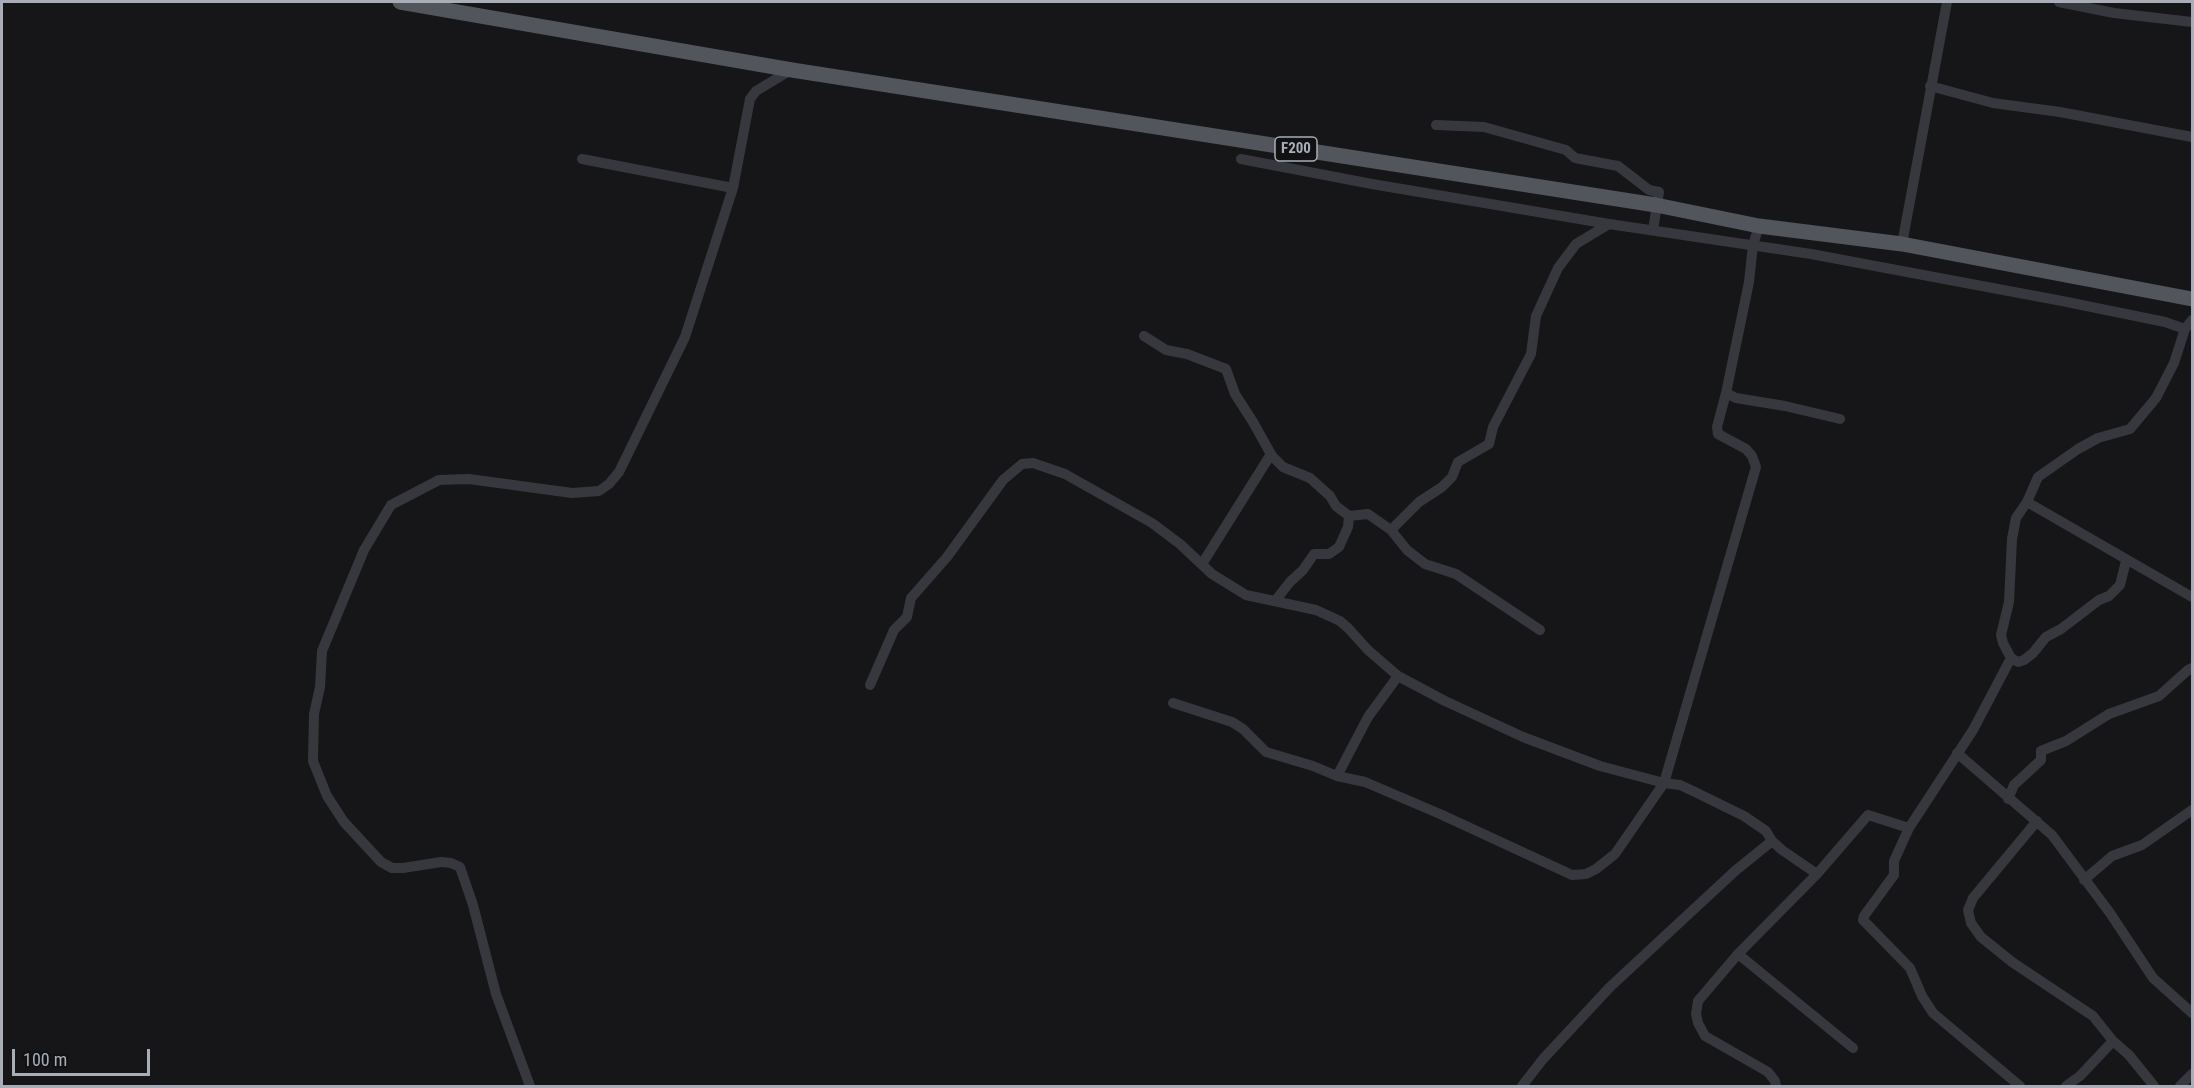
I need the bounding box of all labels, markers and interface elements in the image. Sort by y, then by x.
road number: F200 [1275,137,1317,161]
scale bar [15,1037,153,1075]
text: 100 m [23,1049,67,1070]

